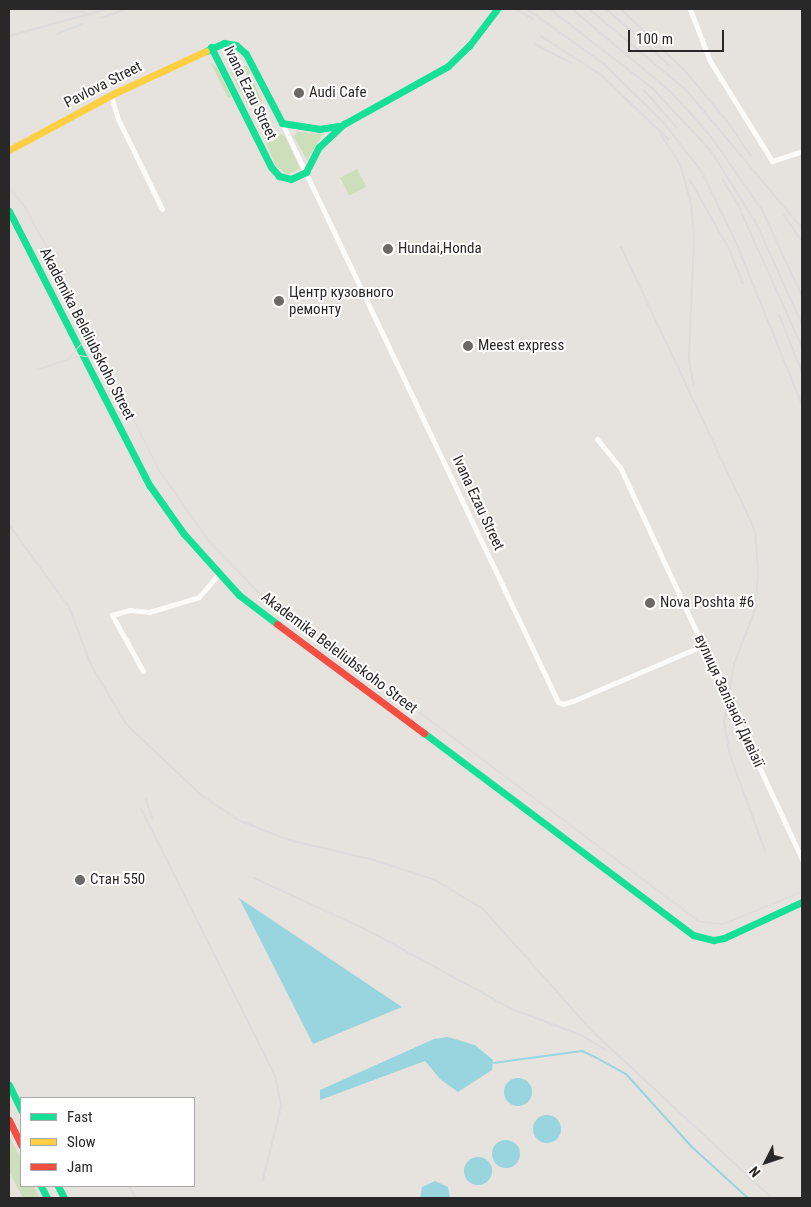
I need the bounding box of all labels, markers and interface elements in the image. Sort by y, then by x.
scale bar [631,20,727,52]
text: 100 m [636,30,673,48]
street label: Ivana Ezau Street [220,43,280,143]
street label: Pavlova Street [61,58,145,112]
place label: Audi Cafe [309,84,366,102]
marker: Audi Cafe [293,87,305,99]
place label: Hundai,Honda [398,240,482,258]
marker: Hundai,Honda [382,243,394,255]
street label: Akademika Beleliubskoho Street [36,245,138,423]
place label: Центр кузовного ремонту [289,283,394,318]
marker: Центр кузовного ремонту [273,295,285,307]
place label: Meest express [478,337,564,355]
marker: Meest express [462,340,474,352]
street label: Ivana Ezau Street [448,453,508,553]
street label: Akademika Beleliubskoho Street [257,588,421,718]
place label: Nova Poshta #6 [660,594,754,612]
marker: Nova Poshta #6 [644,597,656,609]
street label: вулиця Залізної Дивізії [690,632,768,770]
place label: Стан 550 [90,871,145,889]
marker: Стан 550 [74,874,86,886]
legend [20,1097,195,1187]
text: Fast [67,1108,92,1126]
text: Slow [67,1133,96,1151]
north arrow [741,1137,791,1187]
text: Jam [67,1158,93,1176]
text: N [746,1163,764,1180]

